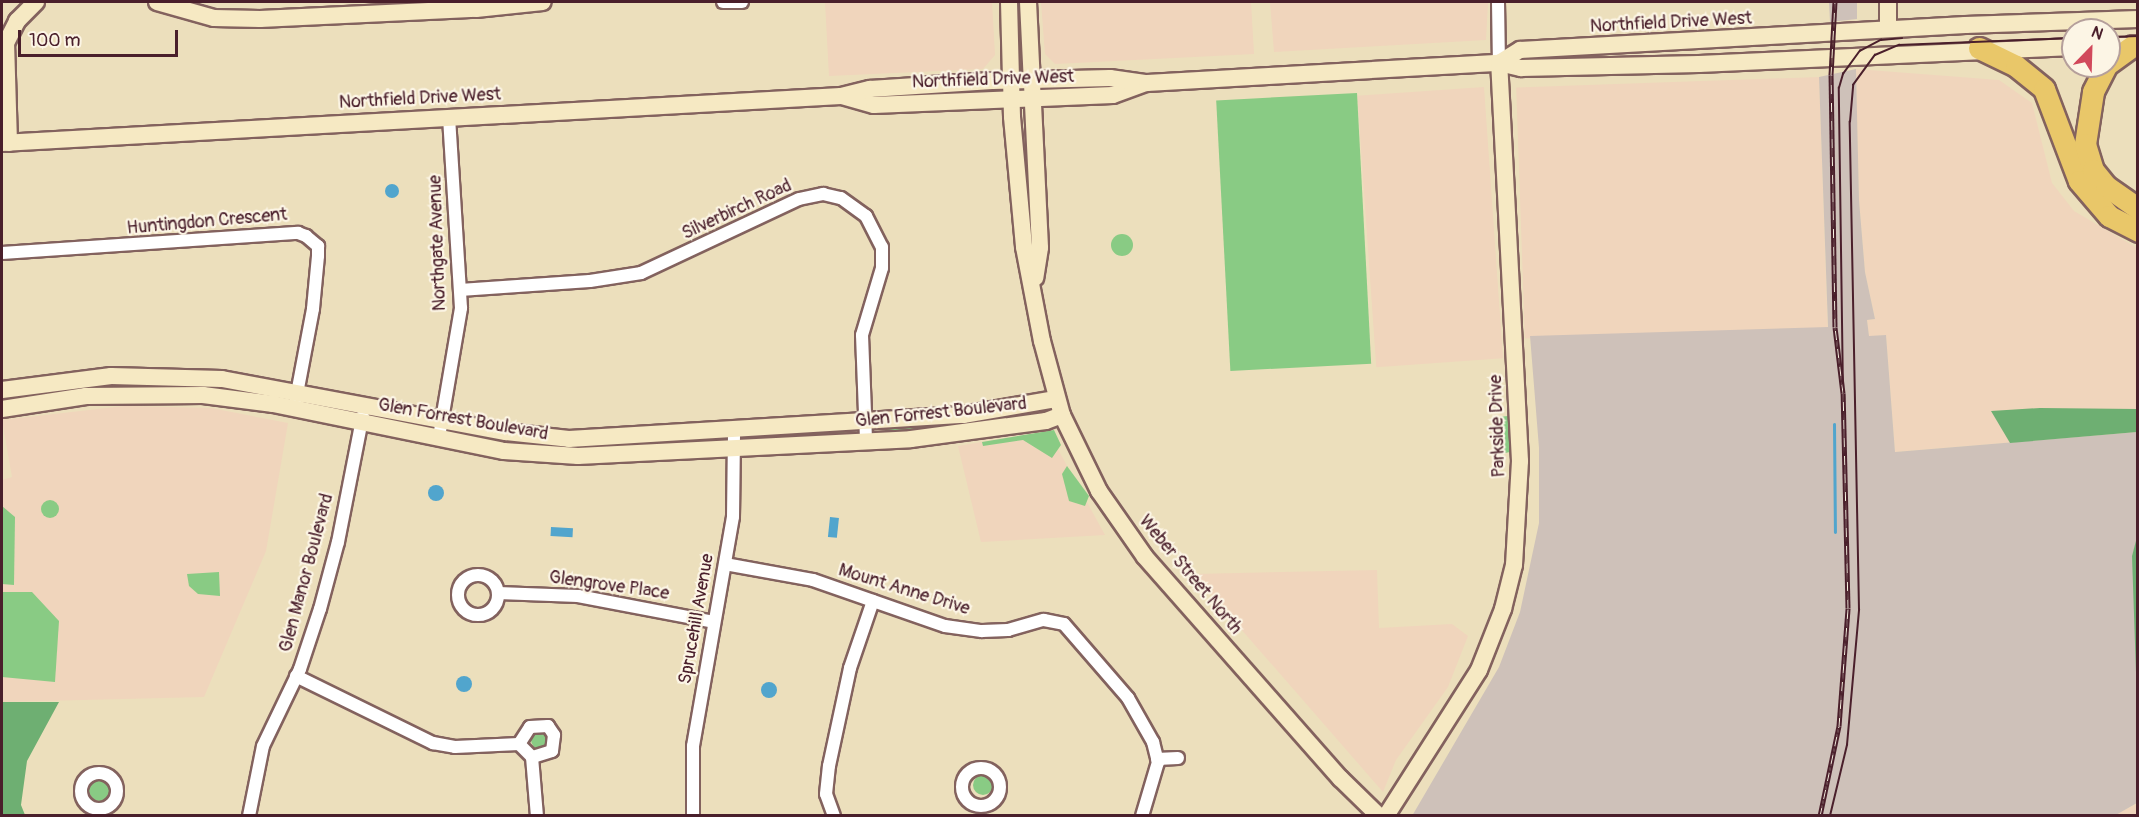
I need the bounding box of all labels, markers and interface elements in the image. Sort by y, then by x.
street label: Northfield Drive West [1589,8,1753,38]
scale bar [21,18,182,56]
north arrow [2061,18,2121,78]
text: N [2088,22,2106,45]
text: 100 m [29,29,81,52]
street label: Northfield Drive West [912,66,1074,94]
street label: Northfield Drive West [338,84,502,114]
street label: Northgate Avenue [425,175,451,311]
street label: Silverbirch Road [679,175,795,245]
street label: Huntingdon Crescent [126,204,288,240]
street label: Parkside Drive [1485,374,1511,478]
street label: Glen Forrest Boulevard [854,393,1028,433]
street label: Glen Forrest Boulevard [376,394,550,446]
street label: Glen Manor Boulevard [275,491,339,655]
street label: Weber Street North [1134,511,1246,639]
street label: Sprucehill Avenue [675,552,719,686]
street label: Mount Anne Drive [836,560,972,620]
street label: Glengrove Place [548,567,670,605]

